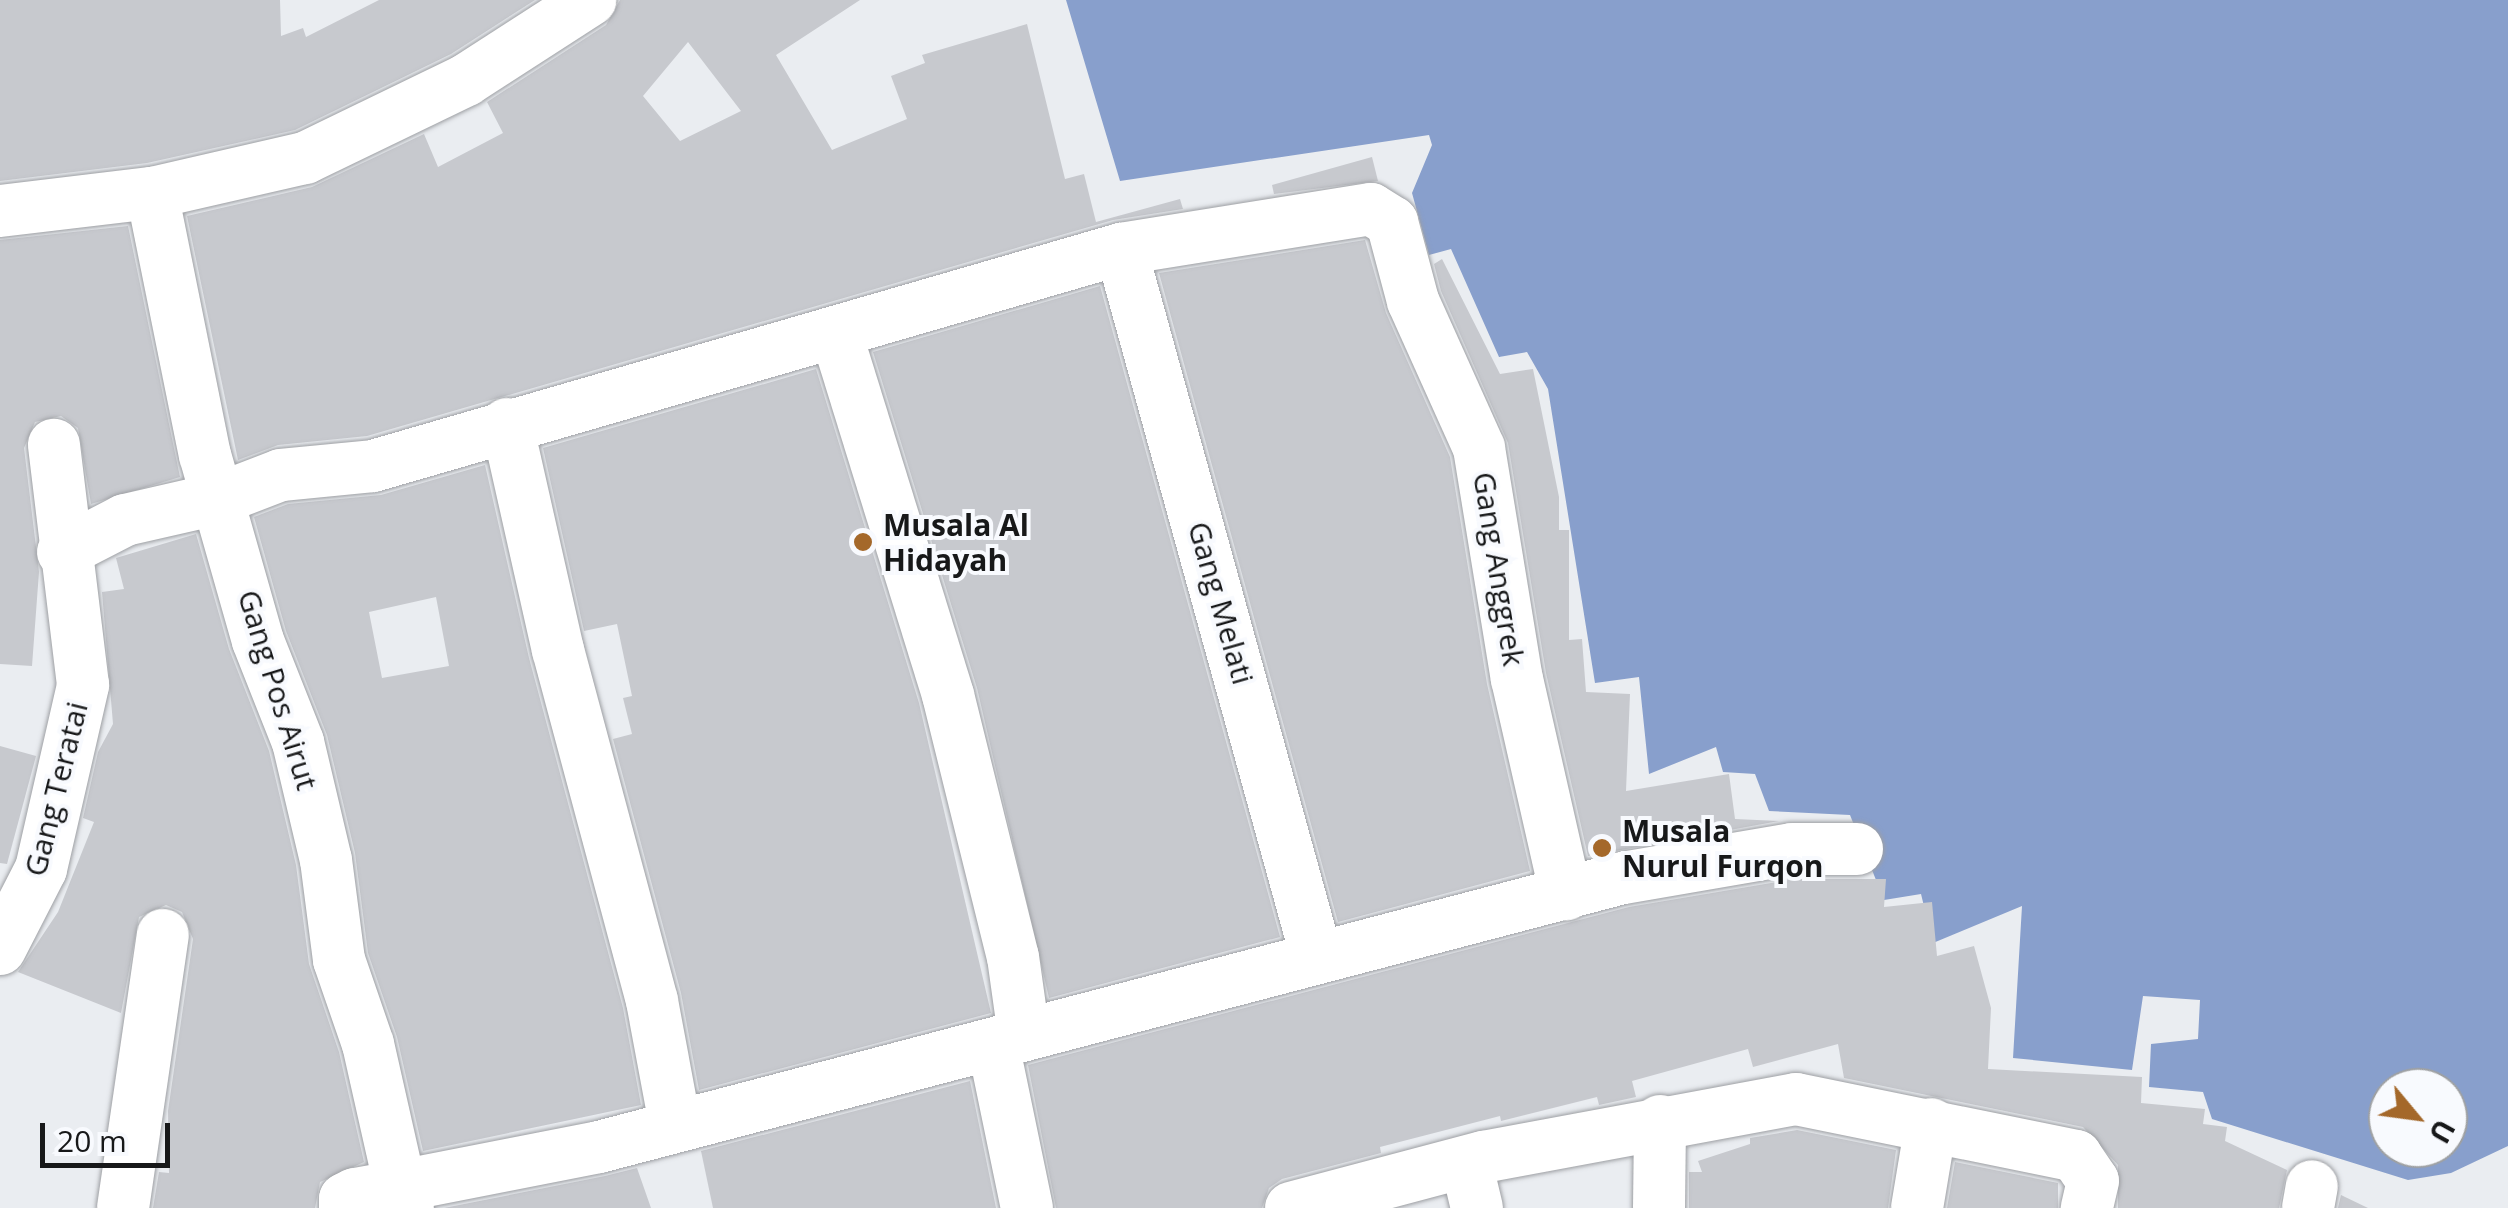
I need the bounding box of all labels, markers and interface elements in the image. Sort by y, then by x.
street label: Gang Anggrek [1466,470,1532,668]
place label: Musala Al Hidayah [883,507,1029,578]
street label: Gang Melati [1181,518,1261,688]
marker: Musala Al Hidayah [852,531,874,553]
street label: Gang Pos Airut [231,586,325,794]
street label: Gang Teratai [17,698,95,880]
place label: Musala Nurul Furqon [1622,813,1823,884]
marker: Musala Nurul Furqon [1591,837,1613,859]
north arrow [2368,1068,2468,1168]
scale bar [45,1103,175,1165]
text: U [2421,1113,2464,1150]
text: 20 m [57,1120,127,1161]

